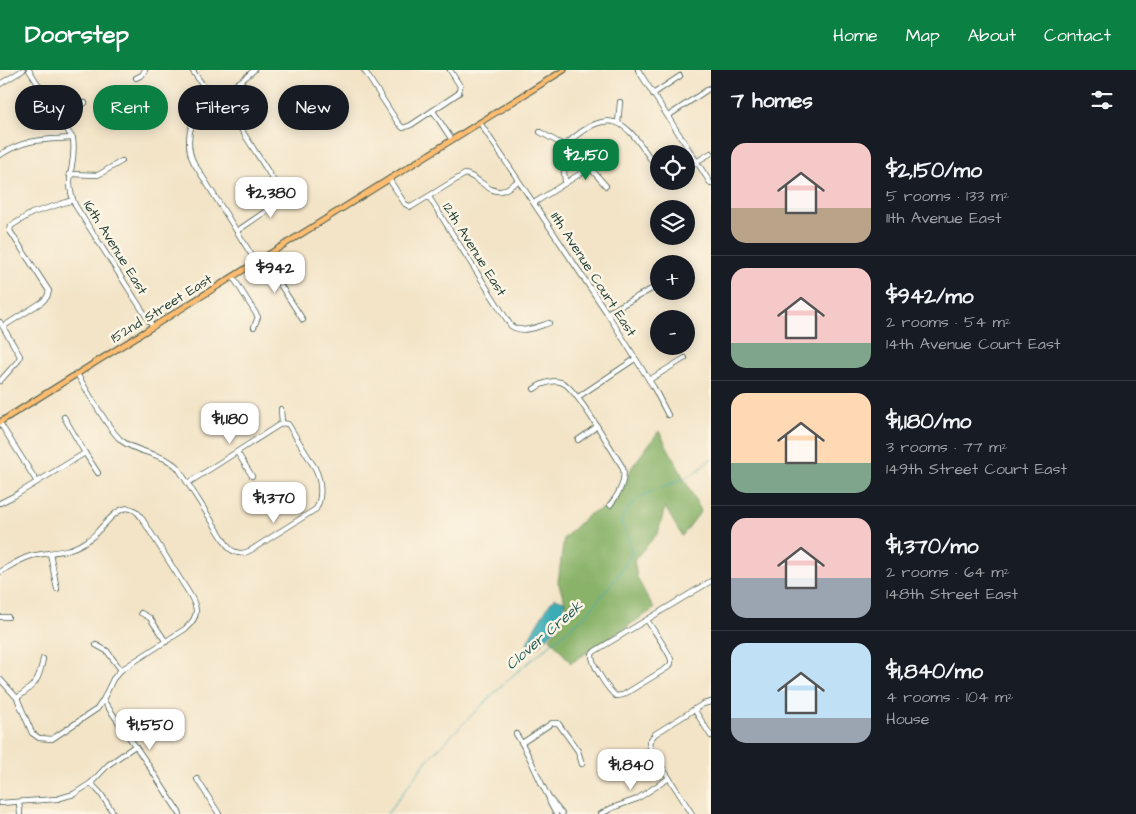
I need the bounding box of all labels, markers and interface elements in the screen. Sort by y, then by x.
text: Doorstep [25,18,129,52]
text: Home [833,23,878,48]
text: Map [906,23,940,48]
text: About [968,23,1016,48]
text: Contact [1044,23,1111,48]
chip: Buy [15,85,83,130]
chip: Rent [93,85,168,130]
chip: Filters [178,85,268,130]
chip: New [278,85,349,130]
text: 7 homes [731,86,813,115]
icon: filters [1088,86,1116,114]
pin: $2,150 [545,138,627,181]
text: $2,150 [564,144,608,166]
map controls [650,145,695,355]
button: locate [650,145,695,190]
text: $2,150/mo [886,156,982,185]
icon: home [771,163,831,223]
pin: $2,380 [230,176,312,219]
text: $2,380 [246,182,296,204]
text: 5 rooms · 133 m² [886,185,1009,207]
street label: 16th Avenue East [78,196,152,299]
street label: 12th Avenue East [437,199,511,301]
button: layers [650,200,695,245]
text: 11th Avenue East [886,207,1001,229]
street label: 11th Avenue Court East [545,208,641,341]
pin: $942 [245,252,305,294]
button: + [650,255,695,300]
text: $942 [256,257,294,279]
street label: 152nd Street East [107,269,216,348]
text: $942/mo [886,282,974,311]
icon: home [771,288,831,348]
button: − [650,310,695,355]
text: 2 rooms · 54 m² [886,311,1011,333]
text: 14th Avenue Court East [886,333,1060,355]
pin: $1,180 [189,402,271,445]
text: $1,180/mo [886,407,971,436]
text: $1,180 [212,408,248,430]
icon: home [771,413,831,473]
text: 3 rooms · 77 m² [886,436,1007,458]
text: 149th Street Court East [886,458,1067,480]
pin: $1,370 [233,482,315,524]
text: $1,370 [253,487,295,509]
text: $1,370/mo [886,532,979,561]
icon: home [771,538,831,598]
text: 2 rooms · 64 m² [886,561,1010,583]
text: 148th Street East [886,583,1018,605]
water label: Clover Creek [501,595,588,675]
text: $1,840/mo [886,657,983,686]
icon: home [771,663,831,723]
text: 4 rooms · 104 m² [886,686,1014,708]
pin: $1,550 [109,708,191,751]
text: House [886,708,930,730]
text: $1,550 [127,714,173,736]
pin: $1,840 [590,748,672,791]
text: $1,840 [608,754,654,776]

